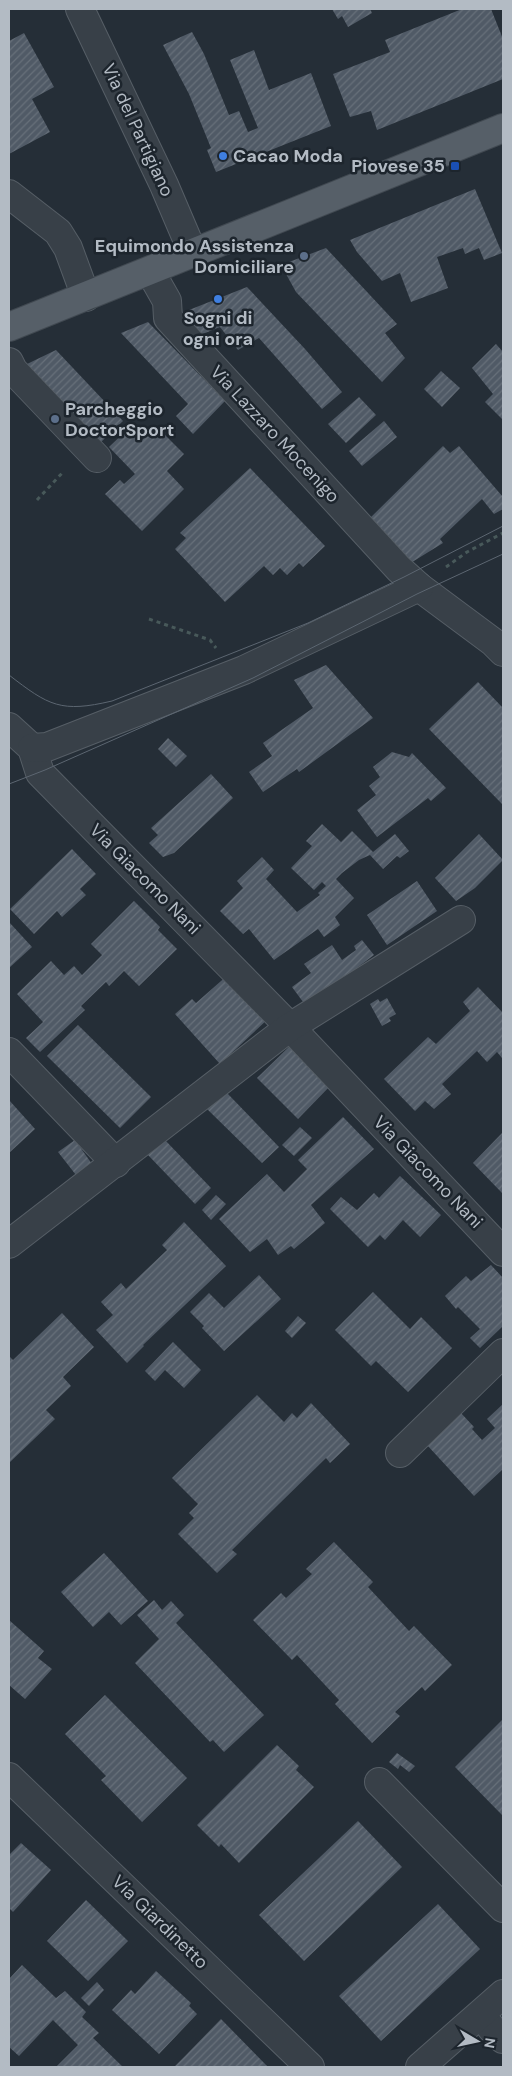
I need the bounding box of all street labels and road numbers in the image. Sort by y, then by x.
street label: Via del Partigiano [97,60,179,200]
street label: Via Lazzaro Mocenigo [205,360,345,508]
street label: Via Giacomo Nani [84,818,206,940]
street label: Via Giacomo Nani [368,1110,488,1234]
street label: Via Giardinetto [107,1870,213,1974]

